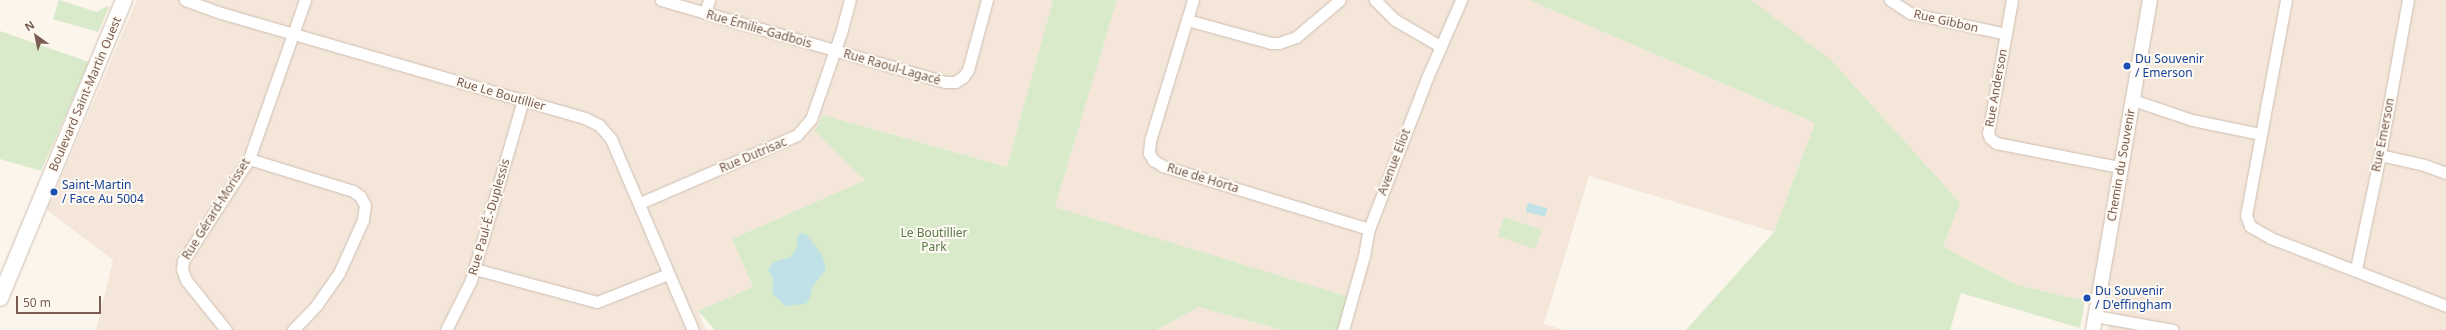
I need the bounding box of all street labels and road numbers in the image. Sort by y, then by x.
street label: Rue Émilie-Gadbois [705,7,813,51]
street label: Rue Gibbon [1912,7,1980,35]
street label: Boulevard Saint-Martin Ouest [46,15,124,173]
street label: Rue Raoul-Lagacé [842,46,942,88]
street label: Rue Anderson [1982,48,2010,128]
street label: Rue Le Boutillier [455,74,547,114]
street label: Rue Emerson [2369,97,2397,173]
street label: Chemin du Souvenir [2104,108,2138,222]
street label: Avenue Eliot [1375,127,1413,197]
street label: Rue Dutrisac [717,134,789,176]
street label: Rue Gérard-Morisset [179,156,253,262]
street label: Rue Paul-É.-Duplessis [465,157,513,277]
street label: Rue de Horta [1165,160,1241,196]

